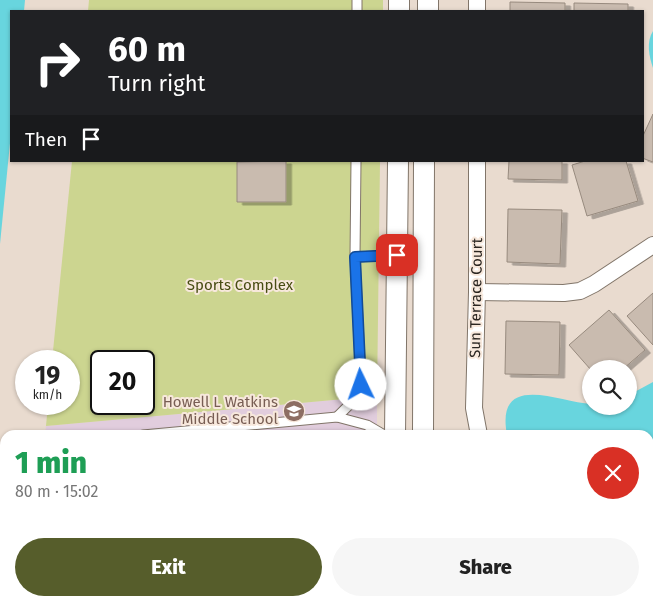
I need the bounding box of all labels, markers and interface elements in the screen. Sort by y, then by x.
text: 60 m [108,28,186,70]
icon: right [25,30,90,95]
text: Turn right [108,70,205,97]
icon: arrive [77,125,105,153]
text: Then [25,128,67,151]
pin [376,234,418,276]
street label: Sun Terrace Court [466,237,486,358]
icon: arrive [383,241,411,269]
park label: Sports Complex [187,276,294,294]
speed limit sign: 20 [90,350,155,415]
position arrow [334,358,386,410]
map controls [582,360,637,415]
button: search [582,360,637,415]
text: 19 [35,361,60,391]
text: km/h [33,388,62,402]
place label: Howell L Watkins Middle School [163,393,279,428]
school or university icon: Howell L Watkins Middle School [282,399,306,423]
text: 1 min [15,445,87,481]
button: close [587,447,639,499]
text: 80 m · 15:02 [15,482,98,501]
button: Exit [15,538,322,596]
button: Share [332,538,639,596]

